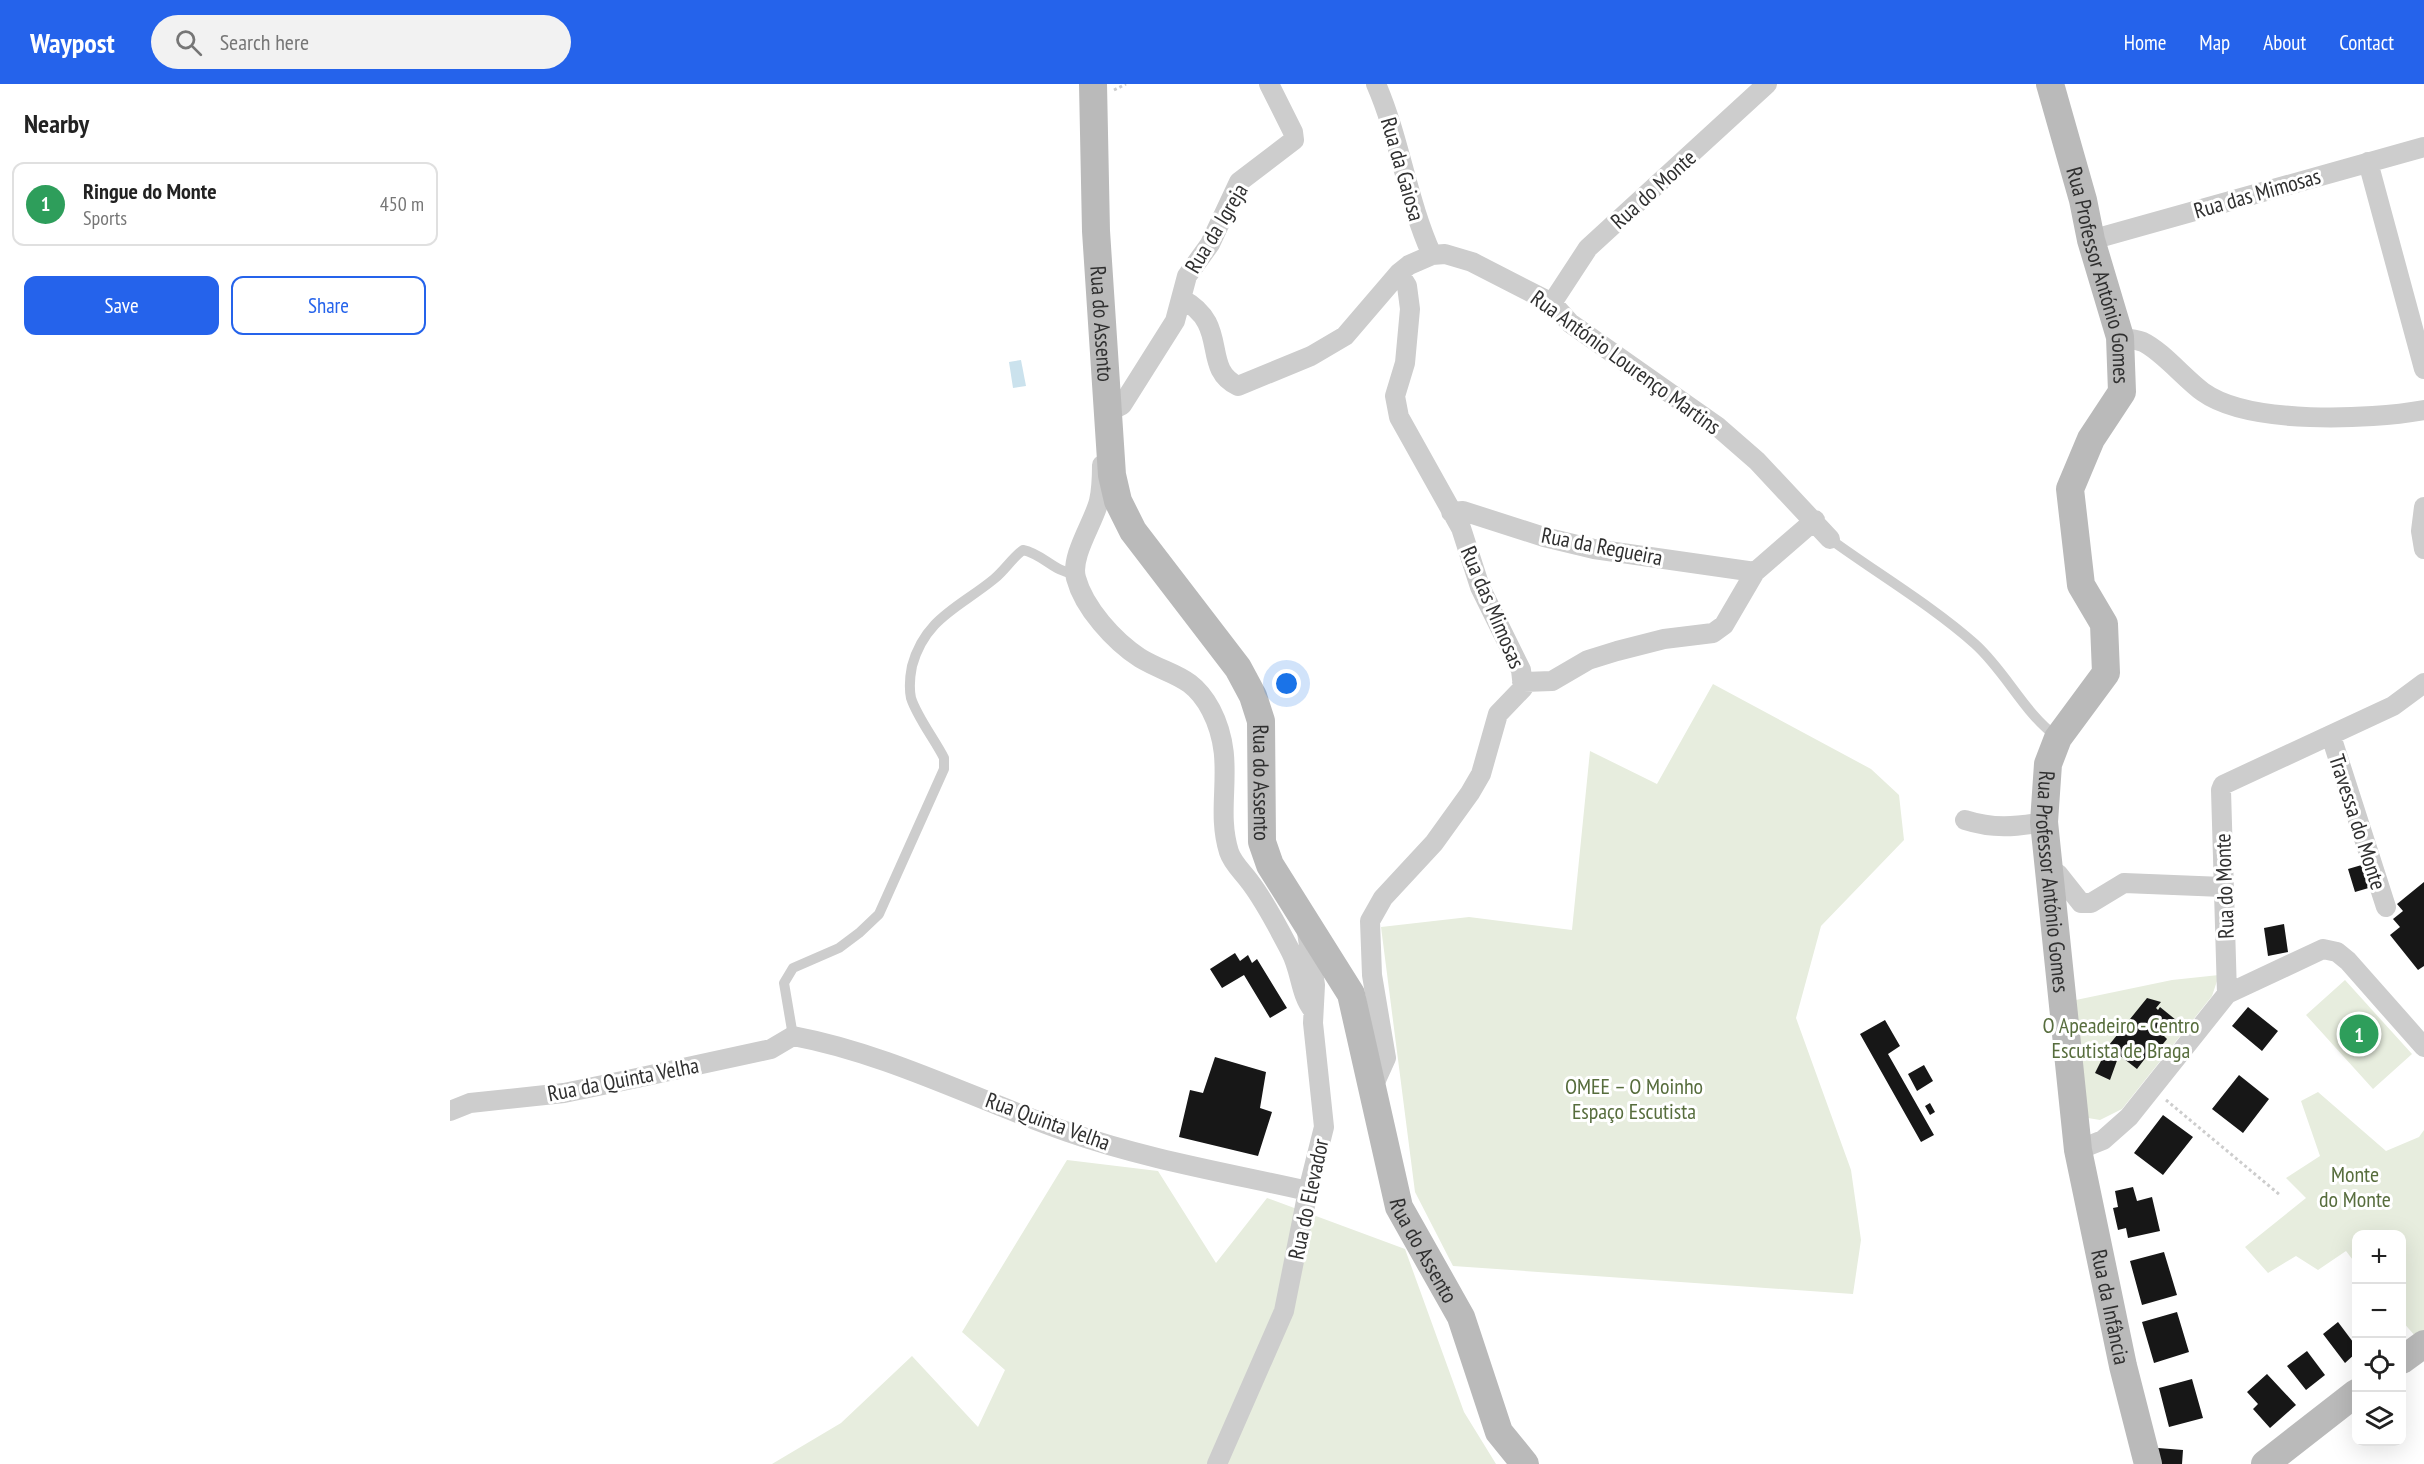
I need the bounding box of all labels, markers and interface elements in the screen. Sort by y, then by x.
search box [151,15,571,69]
text: Waypost [30,24,115,61]
icon: search [172,26,205,59]
text: Search here [220,28,309,56]
text: Home [2124,29,2166,56]
text: Map [2199,29,2230,56]
text: About [2263,29,2306,56]
text: Contact [2339,29,2394,56]
text: Nearby [24,107,89,140]
street label: Rua da Gaiosa [1375,114,1431,224]
street label: Rua do Monte [1604,143,1702,235]
street label: Rua das Mimosas [2191,162,2323,224]
street label: Rua Professor António Gomes [2060,164,2136,384]
text: Ringue do Monte [83,177,217,205]
street label: Rua da Igreja [1178,178,1254,278]
text: 1 [41,191,50,217]
text: 450 m [380,191,424,217]
text: Sports [83,205,127,231]
street label: Rua do Assento [1084,265,1120,383]
button: Save [24,276,219,335]
button: Share [231,276,426,335]
street label: Rua António Lourenço Martins [1526,284,1726,440]
street label: Rua da Regueira [1539,521,1665,571]
street label: Rua das Mimosas [1455,542,1531,672]
your location [1272,669,1301,698]
street label: Rua do Assento [1247,724,1276,841]
street label: Travessa do Monte [2323,751,2393,893]
street label: Rua Professor António Gomes [2030,770,2076,994]
street label: Rua do Monte [2208,833,2240,939]
park label: O Apeadeiro - Centro Escutista de Braga [2043,1011,2199,1064]
pin: 1 [2340,1012,2378,1056]
street label: Rua da Quinta Velha [545,1051,701,1107]
park label: OMEE – O Moinho Espaço Escutista [1565,1072,1703,1125]
street label: Rua Quinta Velha [982,1086,1114,1156]
street label: Rua do Elevador [1282,1136,1334,1262]
park label: Monte do Monte [2319,1160,2391,1213]
street label: Rua do Assento [1383,1196,1464,1308]
map controls [2352,1230,2406,1446]
button: + [2352,1230,2406,1284]
street label: Rua da Infância [2085,1247,2136,1367]
button: − [2352,1284,2406,1338]
button: locate [2352,1338,2406,1392]
button: layers [2352,1392,2406,1446]

